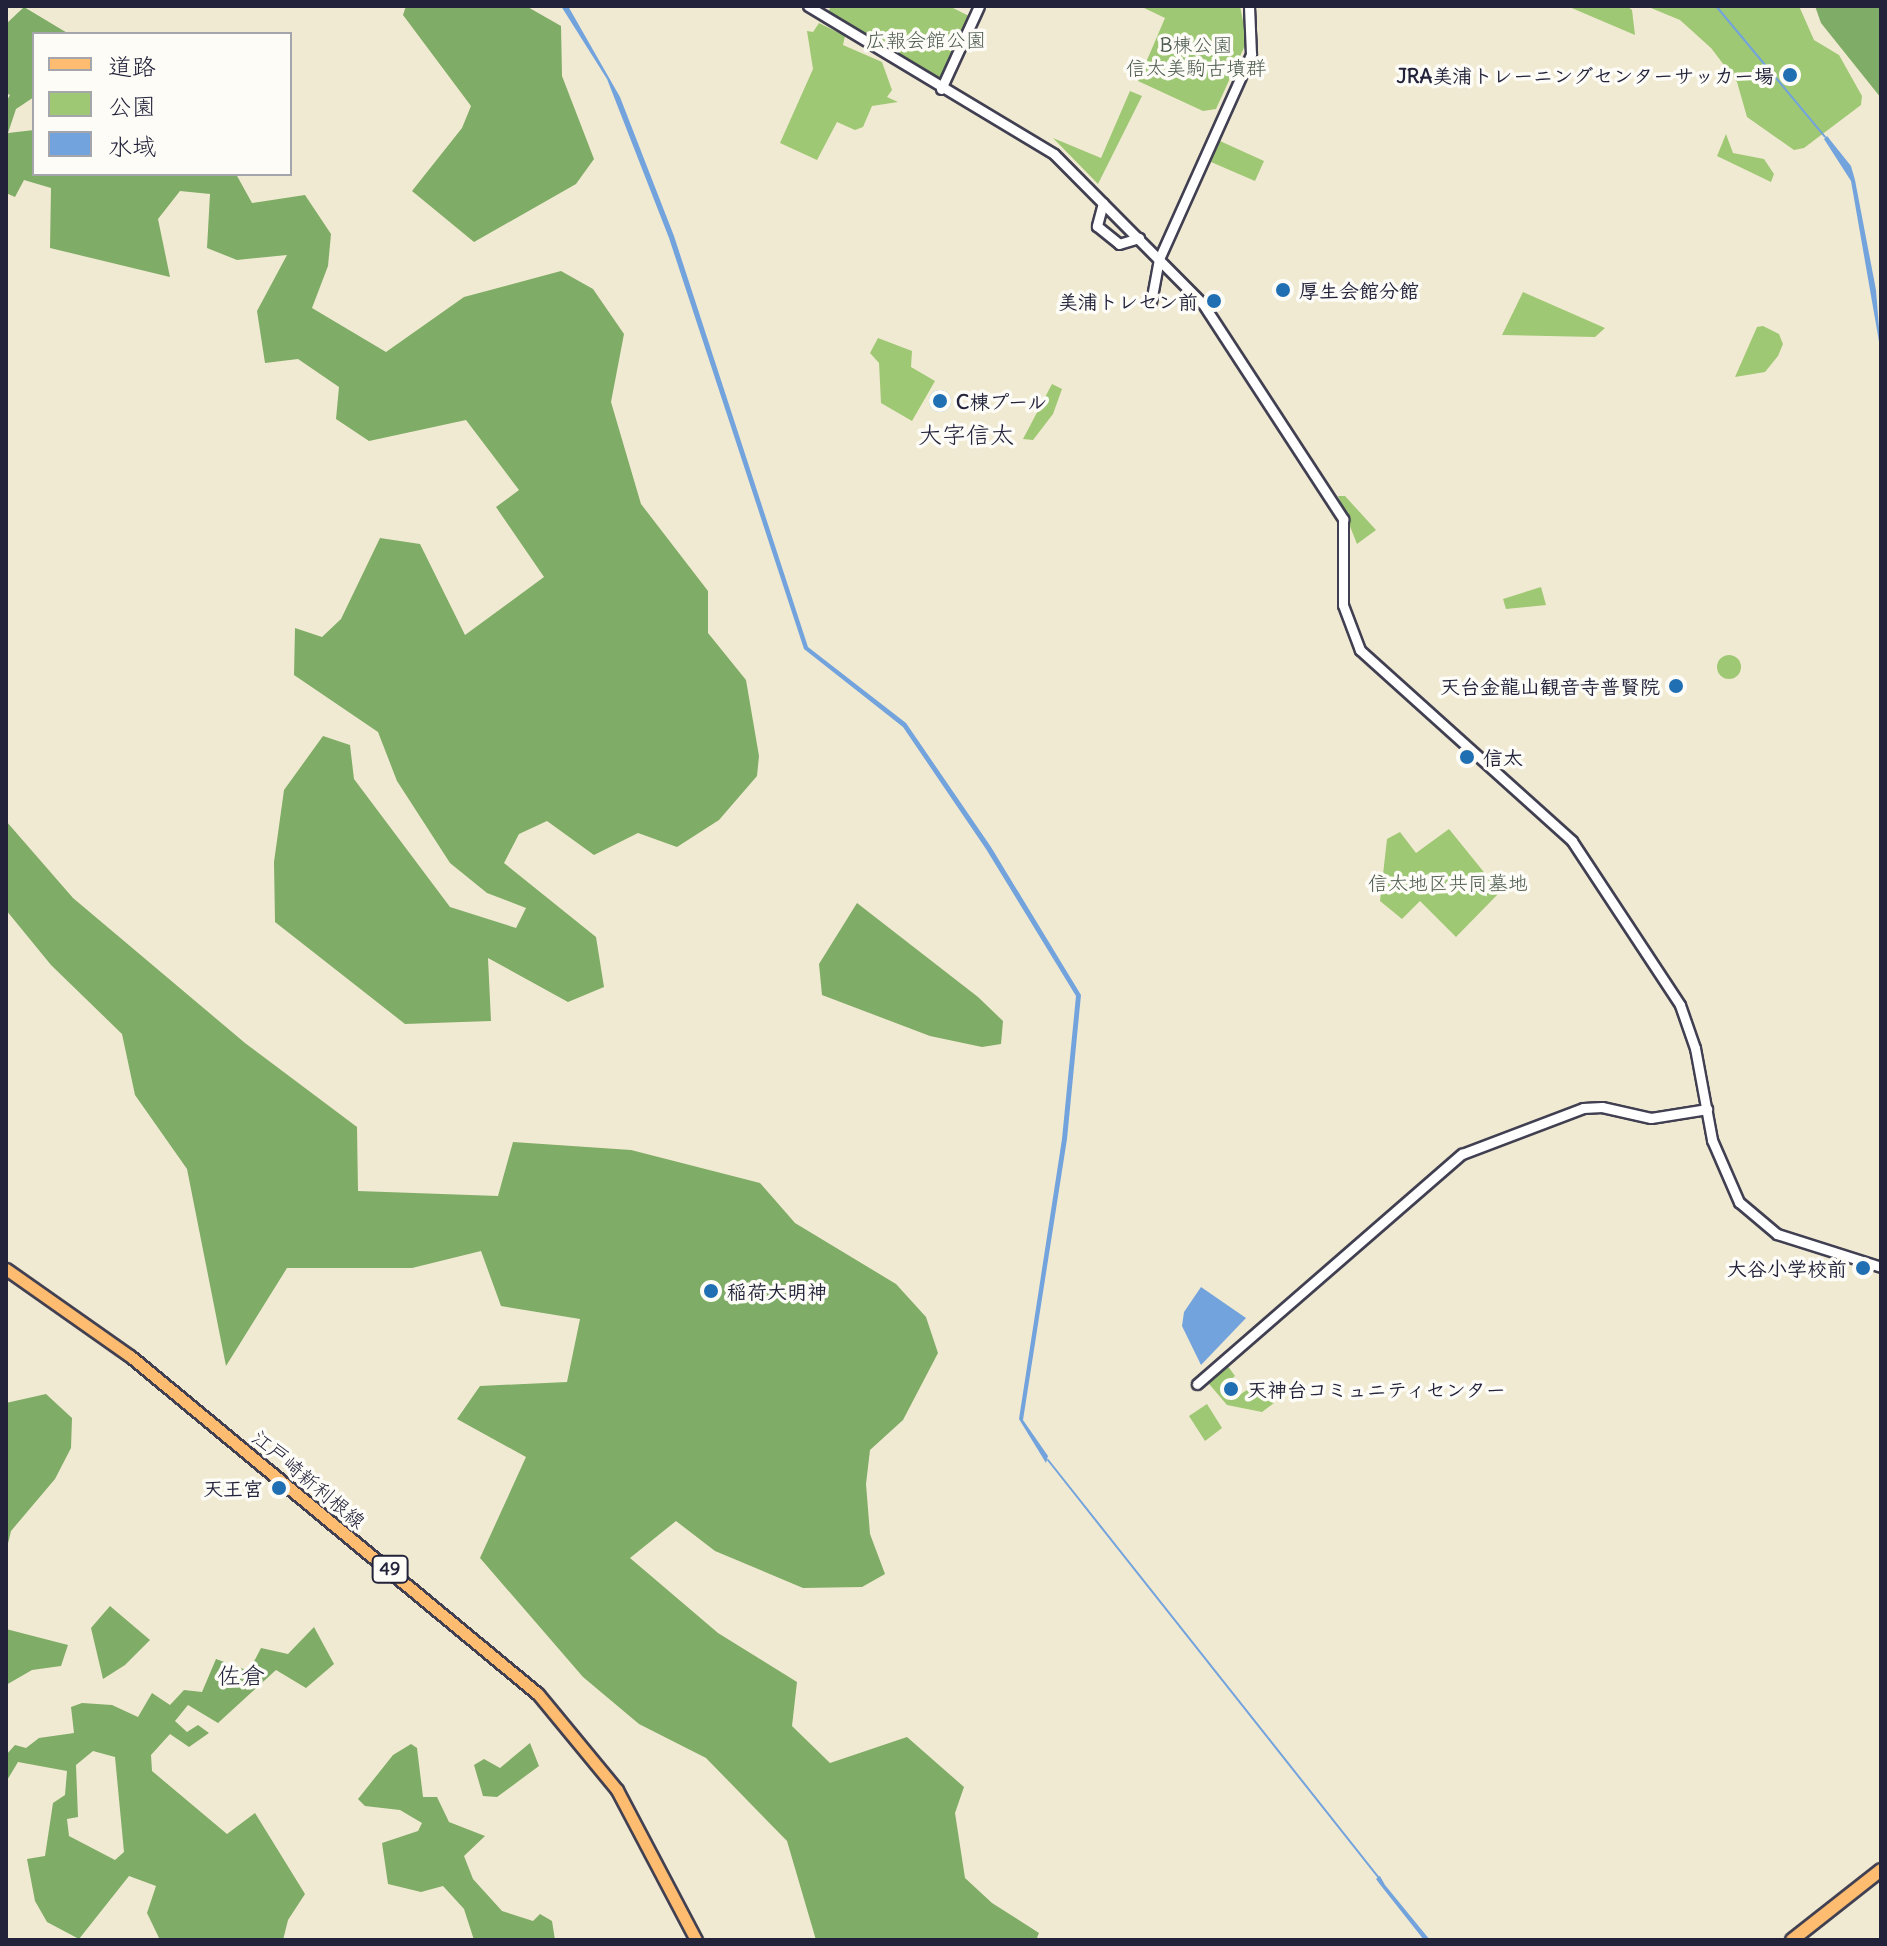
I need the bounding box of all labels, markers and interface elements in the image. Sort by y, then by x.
park label: 広報会館公園 [866,27,986,51]
legend [32,32,292,176]
park label: B棟公園 信太美駒古墳群 [1126,32,1266,79]
text: 道路 [108,51,156,81]
place label: JRA美浦トレーニングセンターサッカー場 [1397,63,1774,87]
marker: JRA美浦トレーニングセンターサッカー場 [1781,66,1799,84]
text: 公園 [108,91,156,121]
text: 水域 [108,131,156,161]
place label: 厚生会館分館 [1299,278,1419,302]
marker: 厚生会館分館 [1274,281,1292,299]
place label: 美浦トレセン前 [1058,289,1198,313]
marker: 美浦トレセン前 [1205,292,1223,310]
place label: C棟プール [956,389,1048,413]
marker: C棟プール [931,392,949,410]
district label: 大字信太 [918,421,1014,449]
place label: 天台金龍山観音寺普賢院 [1440,674,1660,698]
marker: 天台金龍山観音寺普賢院 [1667,677,1685,695]
place label: 信太 [1483,745,1523,769]
marker: 信太 [1458,748,1476,766]
park label: 信太地区共同墓地 [1368,870,1528,894]
place label: 大谷小学校前 [1727,1256,1847,1280]
marker: 大谷小学校前 [1854,1259,1872,1277]
place label: 稲荷大明神 [727,1279,827,1303]
marker: 稲荷大明神 [702,1282,720,1300]
place label: 天神台コミュニティセンター [1247,1377,1507,1401]
marker: 天神台コミュニティセンター [1222,1380,1240,1398]
street label: 江戸崎新利根線 [248,1425,370,1533]
place label: 天王宮 [203,1476,263,1500]
marker: 天王宮 [270,1479,288,1497]
road number: 49 [370,1555,410,1583]
district label: 佐倉 [217,1662,265,1690]

